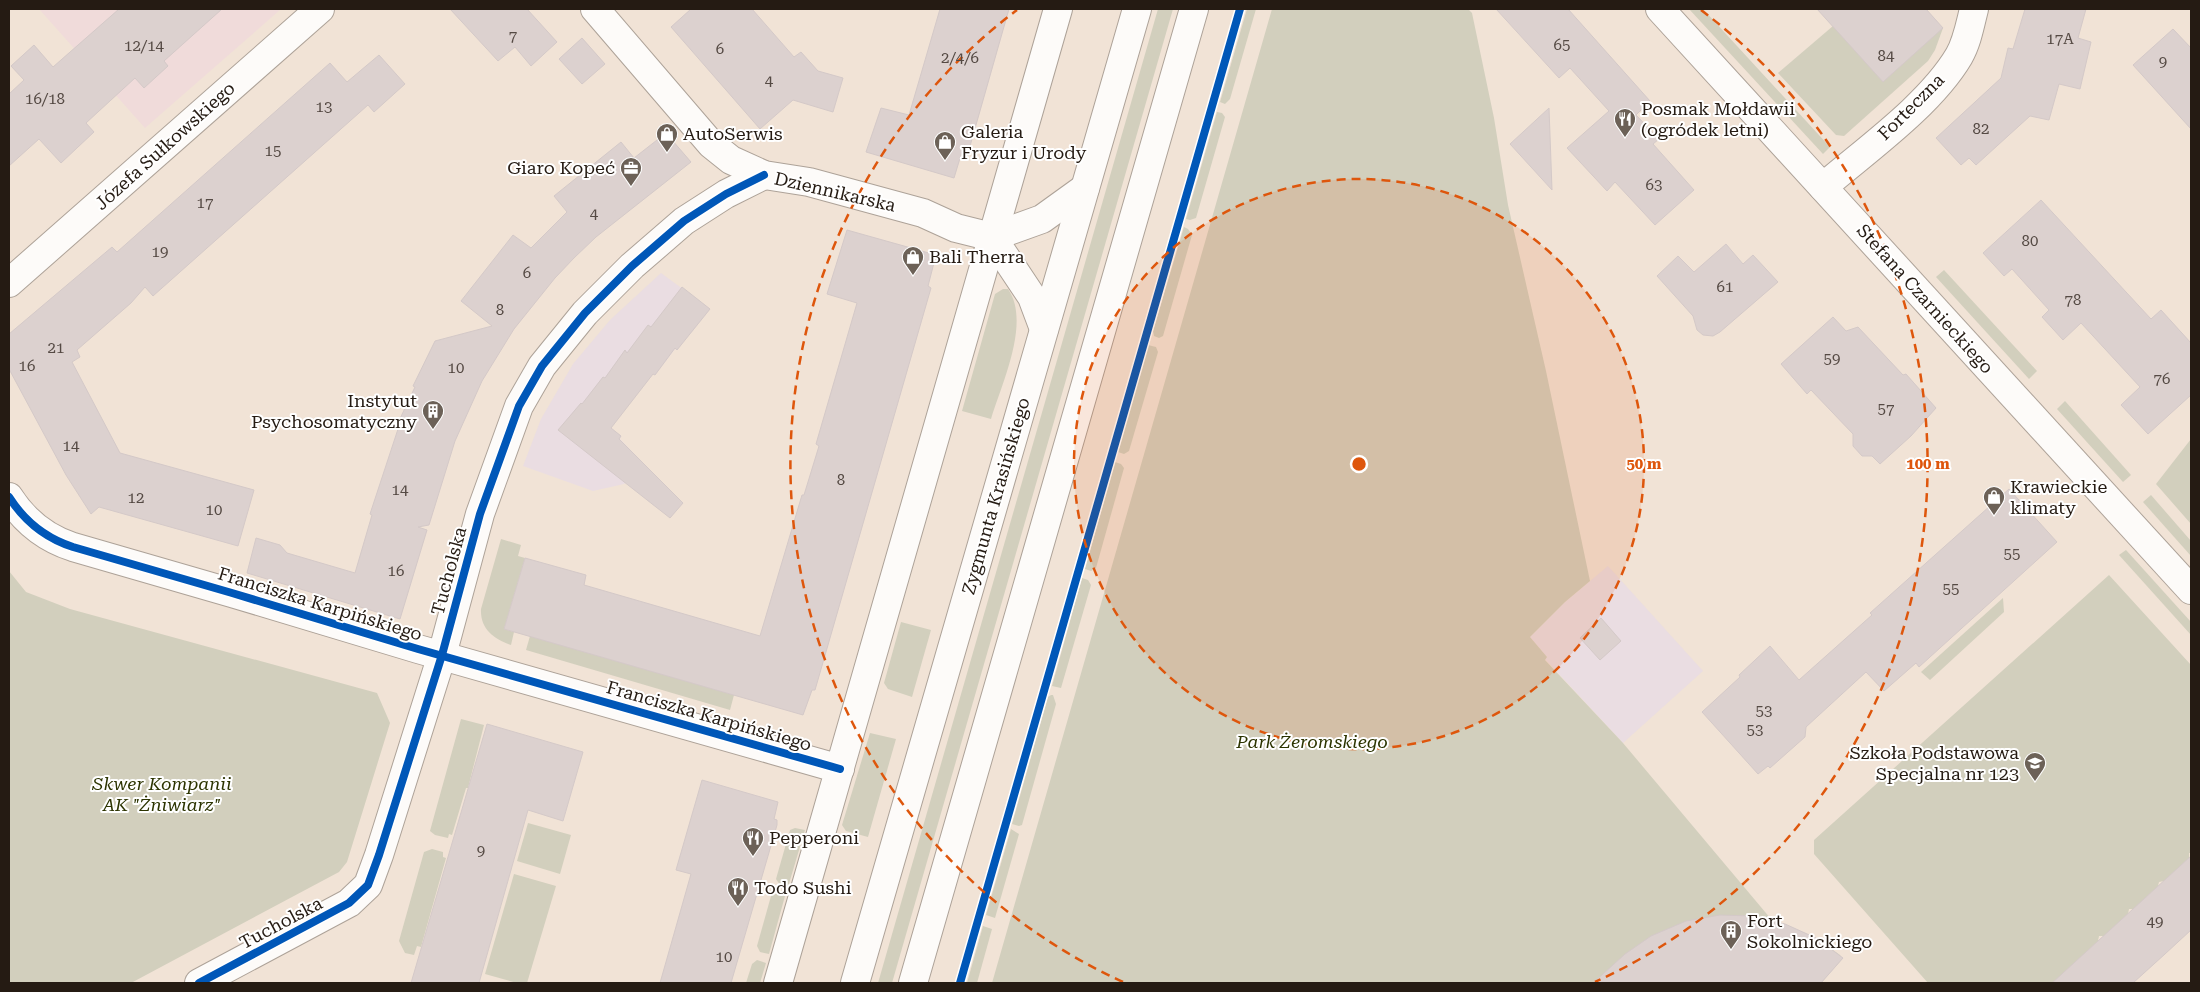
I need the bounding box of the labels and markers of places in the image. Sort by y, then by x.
place label: Posmak Mołdawii (ogródek letni) [1641,98,1795,140]
restaurant icon: Posmak Mołdawii (ogródek letni) [1613,107,1637,138]
place label: Galeria Fryzur i Urody [961,121,1087,163]
shop icon: AutoSerwis [655,122,679,153]
place label: AutoSerwis [683,123,783,144]
shop icon: Galeria Fryzur i Urody [933,130,957,161]
office icon: Giaro Kopeć [619,156,643,187]
place label: Giaro Kopeć [507,157,615,178]
shop icon: Bali Therra [901,245,925,276]
place label: Bali Therra [929,246,1025,267]
place label: Instytut Psychosomatyczny [251,390,417,432]
building icon: Instytut Psychosomatyczny [421,399,445,430]
centre of rings [1350,455,1368,473]
place label: Krawieckie klimaty [2010,476,2108,518]
shop icon: Krawieckie klimaty [1982,485,2006,516]
place label: Szkoła Podstawowa Specjalna nr 123 [1849,742,2019,784]
school or university icon: Szkoła Podstawowa Specjalna nr 123 [2023,751,2047,782]
restaurant icon: Pepperoni [741,826,765,857]
place label: Pepperoni [769,827,859,848]
restaurant icon: Todo Sushi [726,876,750,907]
place label: Todo Sushi [754,877,852,898]
place label: Fort Sokolnickiego [1747,910,1872,952]
building icon: Fort Sokolnickiego [1719,919,1743,950]

